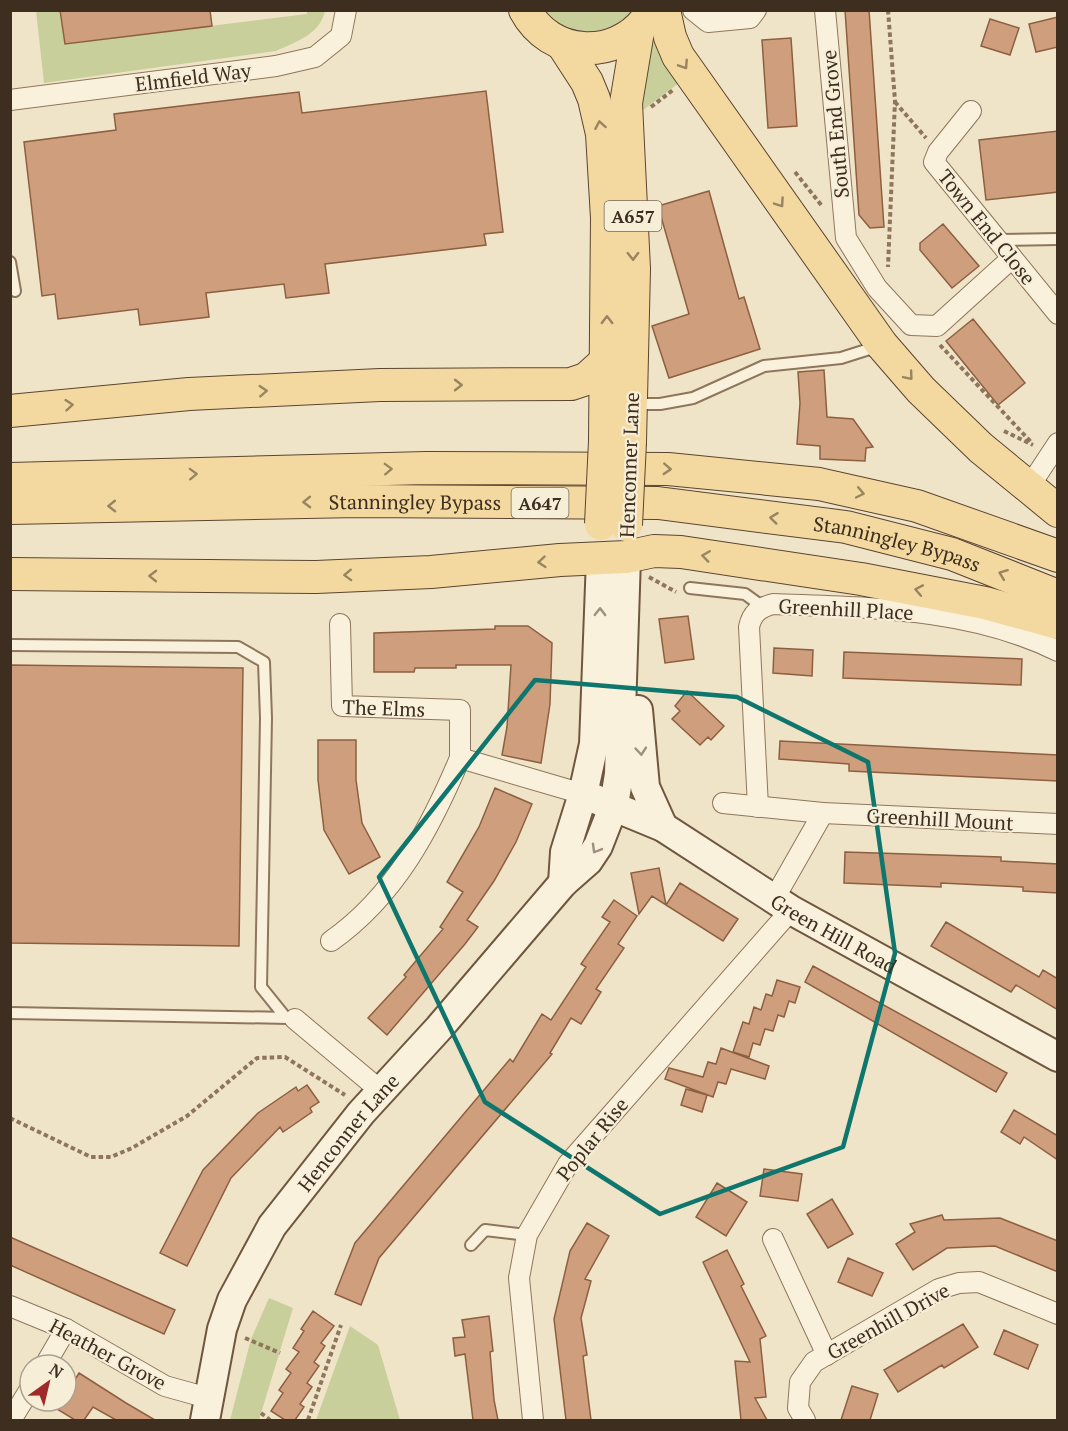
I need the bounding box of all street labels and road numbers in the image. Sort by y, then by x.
street label: South End Grove [815,49,855,199]
street label: Elmfield Way [134,56,253,98]
street label: Town End Close [932,164,1042,290]
road number: A657 [604,201,662,231]
street label: Henconner Lane [613,392,645,538]
street label: Stanningley Bypass [328,487,501,515]
road number: A647 [512,488,568,518]
street label: Stanningley Bypass [812,509,985,578]
street label: Greenhill Place [778,592,914,626]
street label: The Elms [342,693,426,722]
street label: Greenhill Mount [866,802,1015,836]
street label: Green Hill Road [766,887,902,979]
street label: Henconner Lane [291,1067,405,1197]
street label: Poplar Rise [550,1092,634,1186]
street label: Greenhill Drive [822,1276,954,1366]
street label: Heather Grove [45,1312,171,1396]

